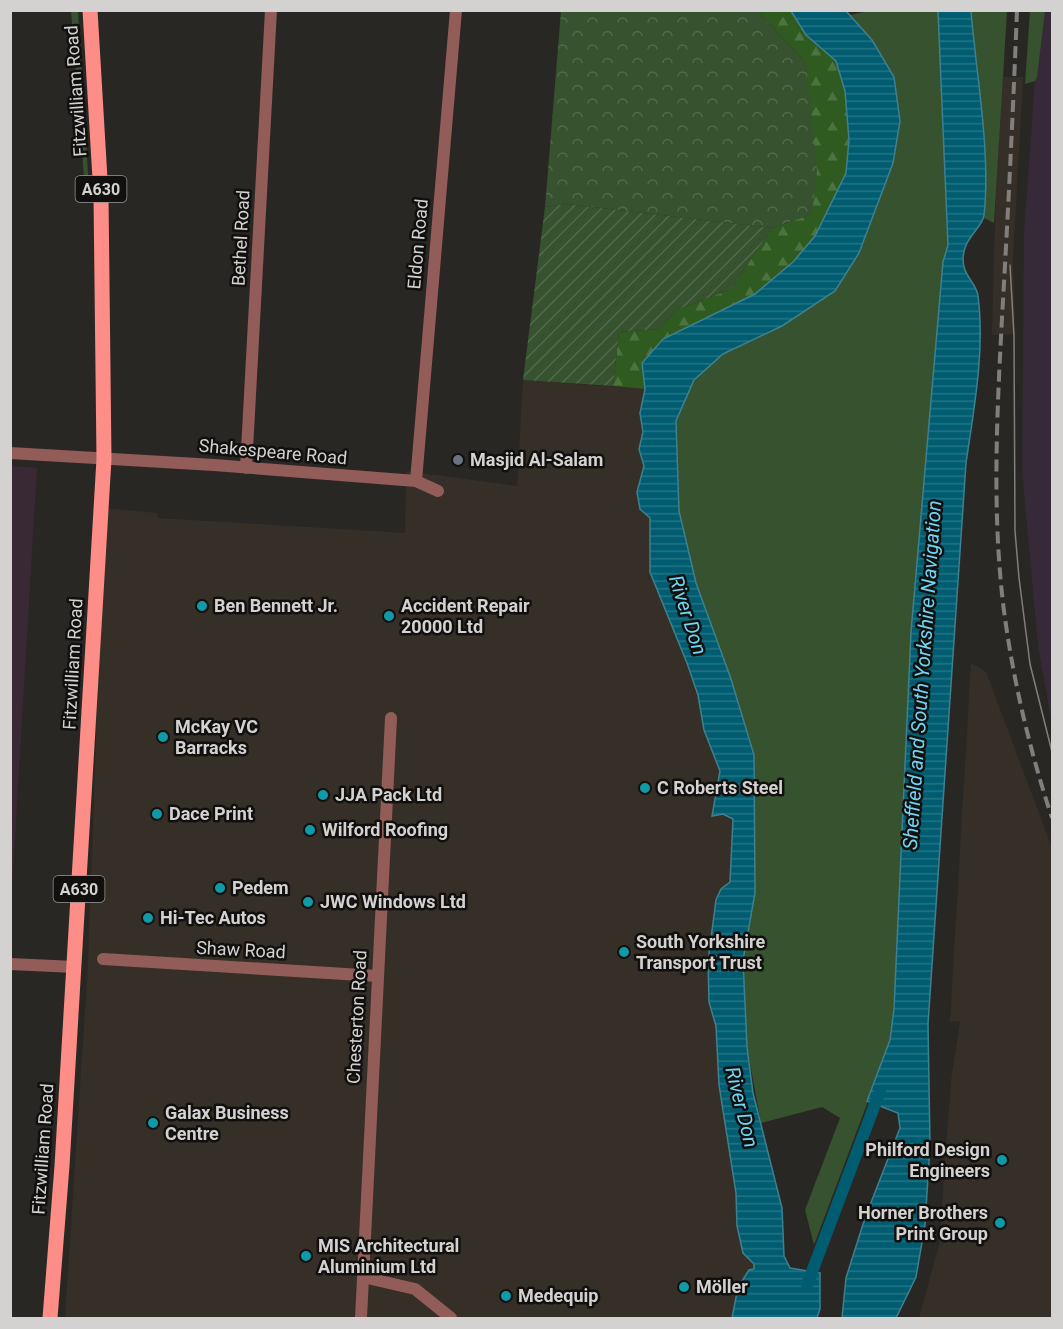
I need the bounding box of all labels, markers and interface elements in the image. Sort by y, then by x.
street label: Fitzwilliam Road [60,25,91,157]
road number: A630 [76,176,126,202]
street label: Bethel Road [227,189,254,287]
street label: Eldon Road [403,198,432,290]
street label: Shakespeare Road [198,435,348,468]
place label: Masjid Al-Salam [470,449,603,470]
marker: Masjid Al-Salam [451,453,465,467]
water label: Sheffield and South Yorkshire Navigation [898,499,946,851]
water label: River Don [664,572,712,658]
place label: Ben Bennett Jr. [214,595,338,616]
place label: Accident Repair 20000 Ltd [401,595,530,637]
street label: Fitzwilliam Road [59,598,86,730]
marker: Ben Bennett Jr. [195,599,209,613]
marker: Accident Repair 20000 Ltd [382,609,396,623]
place label: McKay VC Barracks [175,716,258,758]
marker: McKay VC Barracks [156,730,170,744]
place label: C Roberts Steel [657,777,783,798]
marker: C Roberts Steel [638,781,652,795]
place label: JJA Pack Ltd [335,784,442,805]
marker: JJA Pack Ltd [316,788,330,802]
place label: Dace Print [169,803,253,824]
marker: Dace Print [150,807,164,821]
place label: Wilford Roofing [322,819,448,840]
marker: Wilford Roofing [303,823,317,837]
road number: A630 [54,876,104,902]
place label: Pedem [232,877,289,898]
marker: Pedem [213,881,227,895]
place label: JWC Windows Ltd [320,891,466,912]
marker: JWC Windows Ltd [301,895,315,909]
place label: Hi-Tec Autos [160,907,266,928]
marker: Hi-Tec Autos [141,911,155,925]
place label: South Yorkshire Transport Trust [636,931,765,973]
street label: Shaw Road [196,937,286,962]
marker: South Yorkshire Transport Trust [617,945,631,959]
street label: Chesterton Road [343,949,370,1084]
water label: River Don [720,1064,764,1150]
street label: Fitzwilliam Road [27,1083,58,1215]
place label: Galax Business Centre [165,1102,289,1144]
marker: Galax Business Centre [146,1116,160,1130]
place label: Philford Design Engineers [865,1139,990,1181]
marker: Philford Design Engineers [995,1153,1009,1167]
place label: Horner Brothers Print Group [858,1202,988,1244]
marker: Horner Brothers Print Group [993,1216,1007,1230]
place label: MIS Architectural Aluminium Ltd [318,1235,459,1277]
marker: MIS Architectural Aluminium Ltd [299,1249,313,1263]
place label: Möller [696,1276,748,1297]
marker: Möller [677,1280,691,1294]
place label: Medequip [518,1285,598,1306]
marker: Medequip [499,1289,513,1303]

